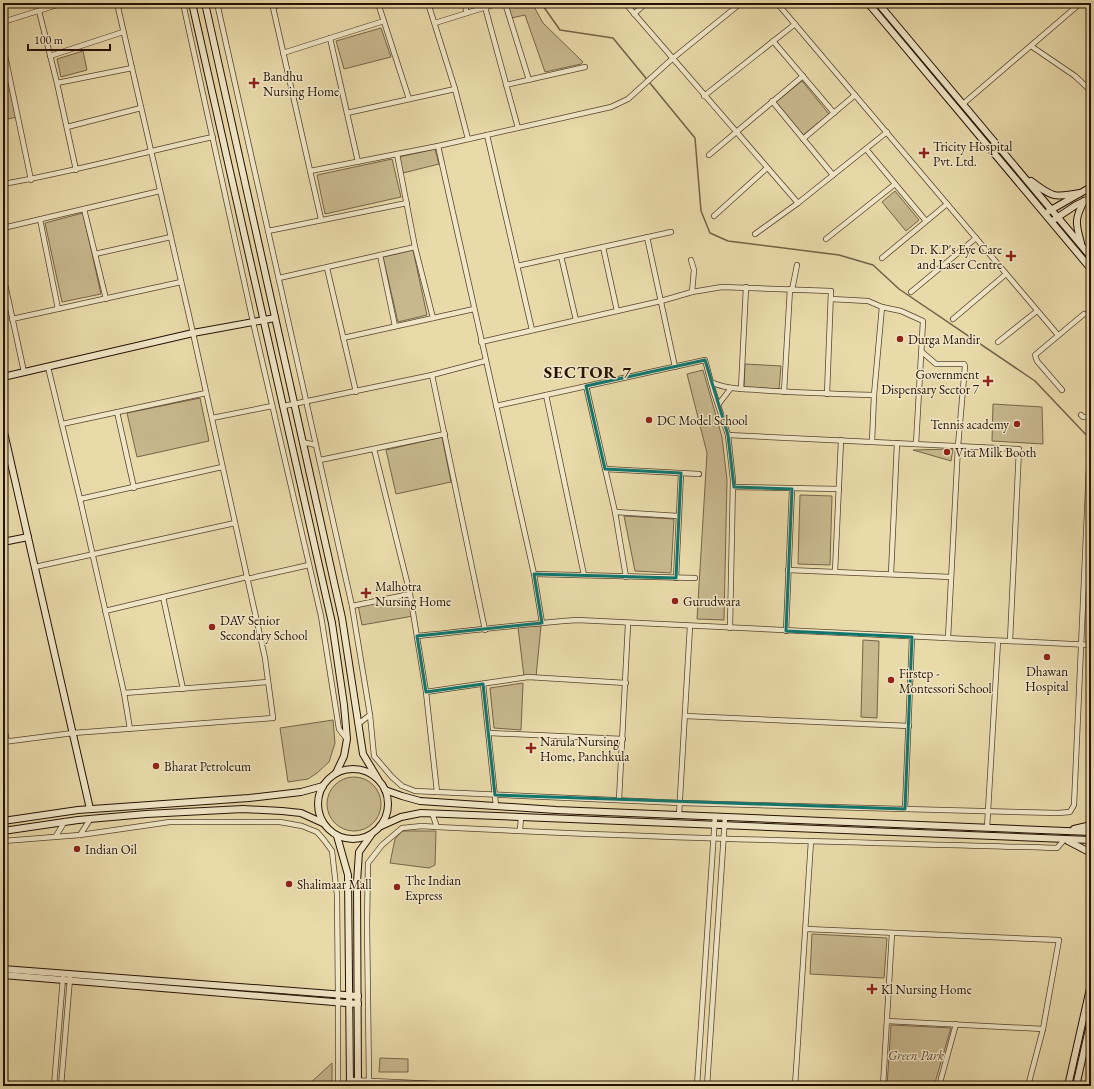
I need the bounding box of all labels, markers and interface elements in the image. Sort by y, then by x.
scale bar [28,26,110,52]
text: 100 m [34,32,64,48]
place label: Bandhu Nursing Home [263,68,339,100]
marker: Bandhu Nursing Home [248,77,260,89]
place label: Tricity Hospital Pvt. Ltd. [933,138,1012,170]
marker: Tricity Hospital Pvt. Ltd. [918,147,930,159]
place label: Dr. K.P's Eye Care and Laser Centre [910,241,1002,273]
marker: Dr. K.P's Eye Care and Laser Centre [1005,250,1017,262]
place label: Durga Mandir [908,331,981,348]
marker: Durga Mandir [895,334,905,344]
district label: SECTOR 7 [544,361,632,383]
place label: Government Dispensary Sector 7 [881,366,980,398]
marker: Government Dispensary Sector 7 [982,375,994,387]
place label: DC Model School [657,412,748,429]
marker: DC Model School [644,415,654,425]
place label: Tennis academy [930,416,1009,433]
marker: Tennis academy [1012,419,1022,429]
place label: Vita Milk Booth [955,444,1037,461]
marker: Vita Milk Booth [942,447,952,457]
place label: Malhotra Nursing Home [375,578,451,610]
marker: Malhotra Nursing Home [360,587,372,599]
place label: Gurudwara [683,593,741,610]
marker: Gurudwara [670,596,680,606]
place label: DAV Senior Secondary School [220,612,308,644]
marker: DAV Senior Secondary School [207,622,217,632]
marker: Dhawan Hospital [1042,652,1052,662]
place label: Dhawan Hospital [1025,663,1069,695]
place label: Firstep - Montessori School [899,665,992,697]
marker: Firstep - Montessori School [886,675,896,685]
place label: Narula Nursing Home, Panchkula [540,733,630,765]
marker: Narula Nursing Home, Panchkula [525,742,537,754]
place label: Bharat Petroleum [164,758,251,775]
marker: Bharat Petroleum [151,761,161,771]
place label: Indian Oil [85,841,137,858]
marker: Indian Oil [72,844,82,854]
place label: The Indian Express [405,872,461,904]
place label: Shalimaar Mall [297,876,372,893]
marker: Shalimaar Mall [284,879,294,889]
marker: The Indian Express [392,882,402,892]
place label: Kl Nursing Home [881,981,972,998]
marker: Kl Nursing Home [866,983,878,995]
park label: Green Park [888,1047,944,1064]

